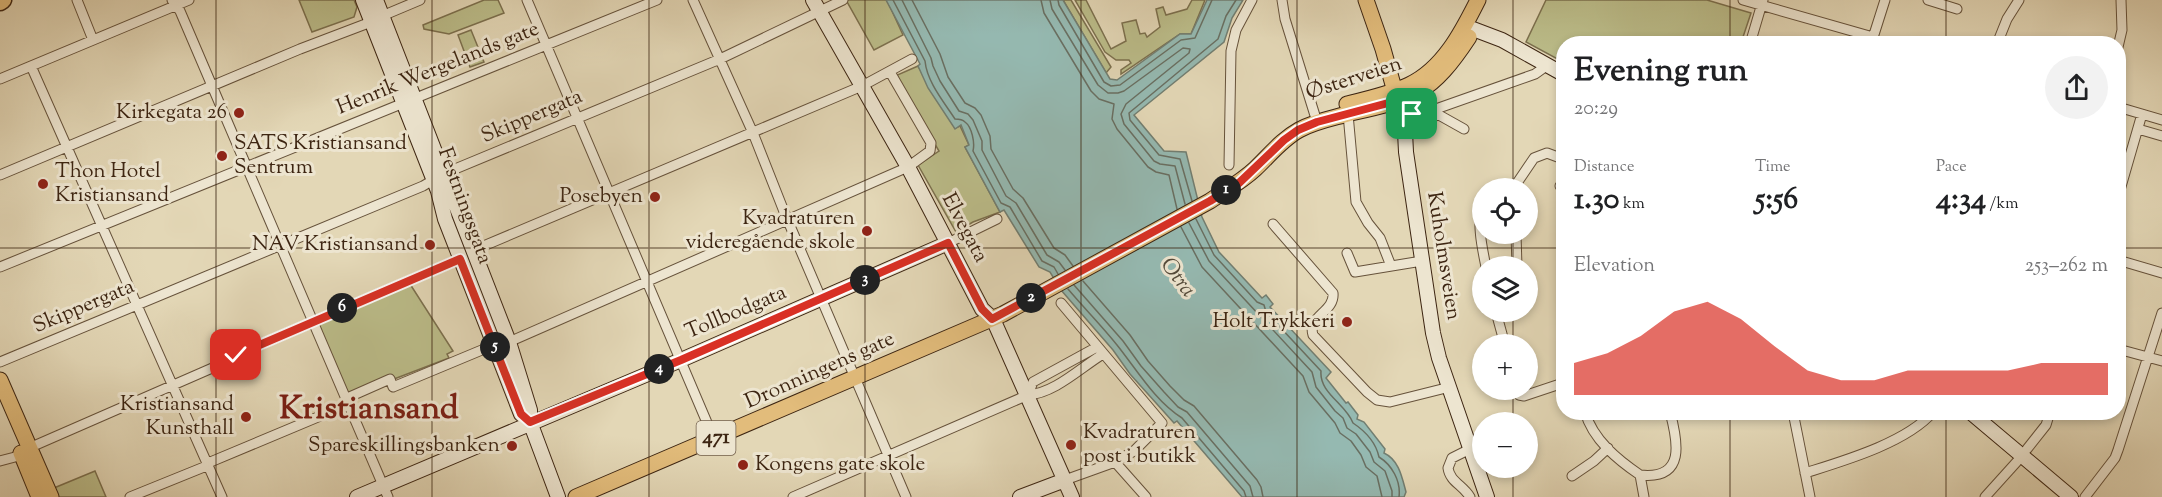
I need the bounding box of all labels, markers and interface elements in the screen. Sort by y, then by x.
street label: Henrik Wergelands gate [332,15,544,123]
text: Evening run [1574,48,1748,96]
street label: Østerveien [1302,49,1406,109]
button: share [2045,56,2108,119]
street label: Skippergata [477,82,588,152]
pin [1386,88,1437,139]
text: 20:29 [1574,95,1618,124]
icon: arrive [1395,97,1428,130]
place label: Kirkegata 26 [116,98,227,128]
marker: Kirkegata 26 [232,106,246,120]
place label: SATS Kristiansand Sentrum [234,129,407,183]
street label: Festningsgata [429,143,499,269]
marker: SATS Kristiansand Sentrum [215,149,229,163]
text: Distance [1574,156,1634,179]
text: Time [1755,156,1791,179]
text: Pace [1936,156,1967,179]
place label: Thon Hotel Kristiansand [55,157,169,211]
pin: 1 [1211,175,1241,205]
marker: Thon Hotel Kristiansand [36,177,50,191]
text: 1 [1223,178,1229,201]
map controls [1472,178,1538,478]
button: locate [1472,178,1538,244]
text: 1.30 [1574,179,1619,222]
text: 5:56 [1755,179,1798,222]
text: 4:34 [1936,179,1986,222]
place label: Posebyen [560,182,643,212]
street label: Elvegata [933,188,995,268]
marker: Posebyen [648,190,662,204]
street label: Kuholmsveien [1418,190,1468,322]
text: km [1619,193,1645,216]
text: /km [1986,193,2019,216]
place label: Kvadraturen videregående skole [685,204,855,258]
marker: Kvadraturen videregående skole [860,224,874,238]
place label: NAV Kristiansand [252,230,418,260]
marker: NAV Kristiansand [423,238,437,252]
water label: Otra [1151,251,1203,305]
text: Elevation [1574,252,1655,281]
text: 253–262 m [2025,252,2108,281]
button: layers [1472,256,1538,322]
pin: 3 [850,265,880,295]
text: 3 [862,268,868,291]
street label: Skippergata [29,272,140,342]
street label: Tollbodgata [681,278,792,348]
pin: 2 [1016,283,1046,313]
text: 2 [1027,286,1035,309]
pin: 6 [327,293,357,323]
text: 6 [338,296,346,319]
place label: Holt Trykkeri [1212,307,1335,337]
marker: Holt Trykkeri [1340,315,1354,329]
street label: Dronningens gate [740,325,900,417]
pin [210,329,261,380]
pin: 5 [480,332,510,362]
button: + [1472,334,1538,400]
text: 5 [492,335,498,358]
icon: check [219,338,252,371]
pin: 4 [644,354,674,384]
text: 4 [655,357,663,380]
district label: Kristiansand [279,386,459,434]
place label: Kristiansand Kunsthall [120,390,234,444]
marker: Kristiansand Kunsthall [239,410,253,424]
button: − [1472,412,1538,478]
place label: Kvadraturen post i butikk [1083,418,1197,472]
road number: 471 [696,421,736,455]
place label: Spareskillingsbanken [308,431,500,461]
marker: Kvadraturen post i butikk [1064,438,1078,452]
marker: Spareskillingsbanken [505,439,519,453]
place label: Kongens gate skole [755,450,925,480]
marker: Kongens gate skole [736,458,750,472]

